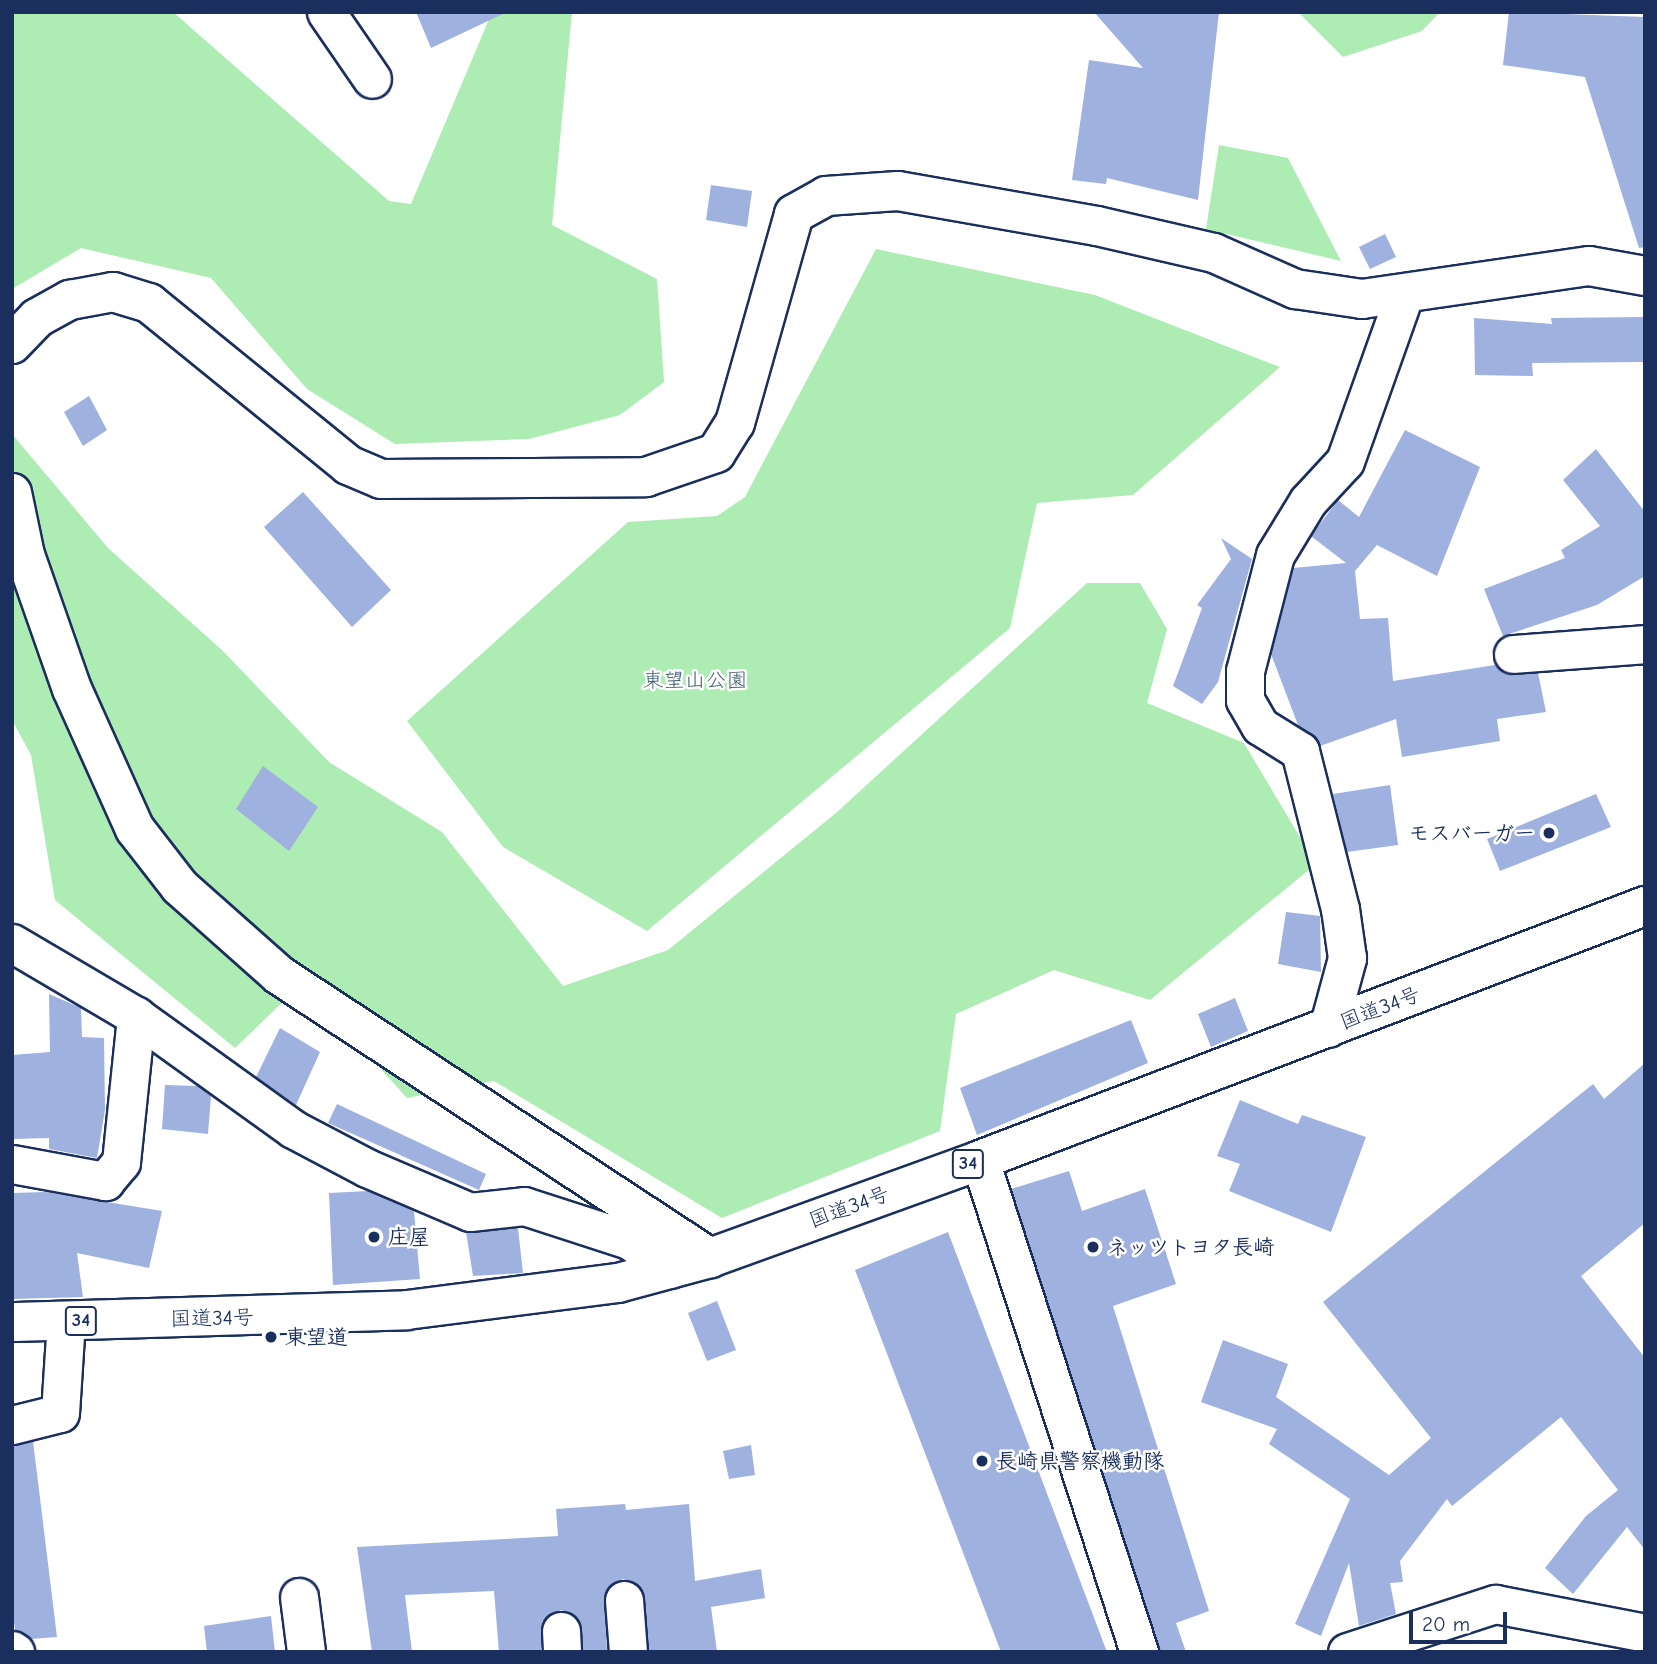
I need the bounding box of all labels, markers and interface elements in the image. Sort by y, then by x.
park label: 東望山公園 [643,667,747,693]
place label: モスバーガー [1409,820,1535,846]
marker: モスバーガー [1541,825,1557,841]
street label: 国道34号 [1336,981,1424,1035]
road number: 34 [950,1148,986,1180]
street label: 国道34号 [805,1181,893,1233]
place label: 庄屋 [388,1224,430,1250]
marker: 庄屋 [366,1229,382,1245]
place label: ネッツトヨタ長崎 [1107,1234,1275,1260]
marker: ネッツトヨタ長崎 [1085,1239,1101,1255]
street label: 国道34号 [170,1305,254,1331]
road number: 34 [64,1306,98,1336]
place label: 東望道 [285,1324,348,1350]
marker: 東望道 [263,1329,279,1345]
place label: 長崎県警察機動隊 [996,1448,1164,1474]
marker: 長崎県警察機動隊 [974,1453,990,1469]
scale bar [1412,1598,1510,1642]
text: 20 m [1422,1612,1470,1636]

